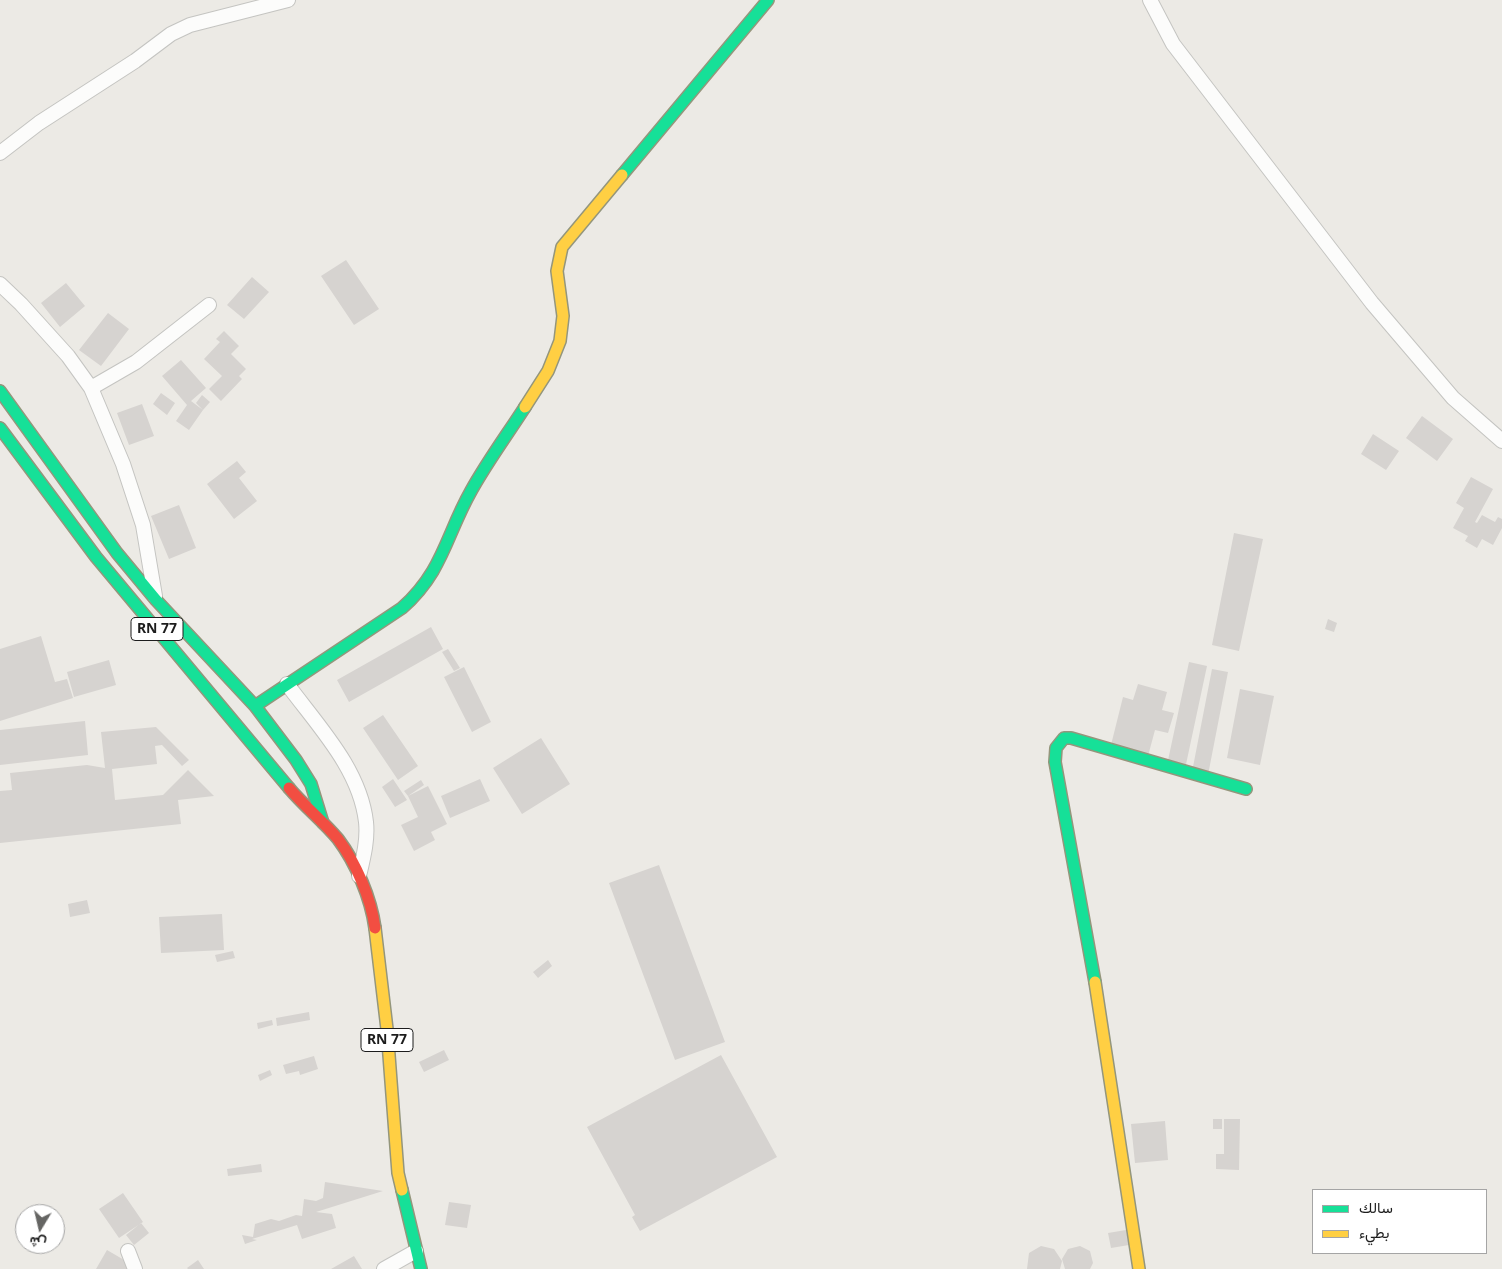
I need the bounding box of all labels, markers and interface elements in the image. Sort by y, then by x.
road number: RN 77 [131,618,183,640]
road number: RN 77 [361,1028,413,1052]
legend [1312,1189,1487,1254]
text: سالك [1359,1197,1393,1217]
north arrow [15,1204,65,1254]
text: بطيء [1359,1222,1389,1242]
text: ش [28,1233,48,1254]

